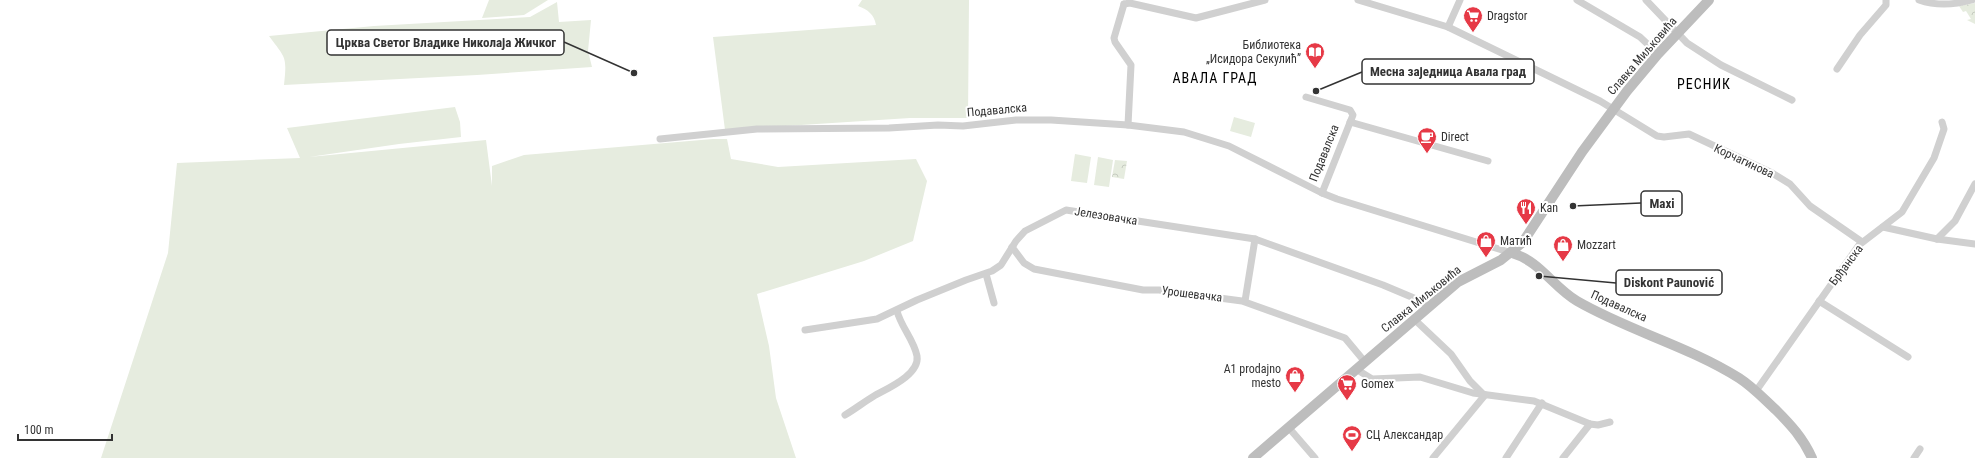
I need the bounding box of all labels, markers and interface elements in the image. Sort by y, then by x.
supermarket icon: Dragstor [1462,5,1484,33]
place label: Dragstor [1487,9,1528,23]
street label: Славка Миљковића [1604,14,1680,98]
callout: Црква Светог Владике Николаја Жичког [327,30,564,55]
text: Црква Светог Владике Николаја Жичког [336,35,556,50]
place label: Библиотека „Исидора Секулић” [1206,38,1301,66]
library icon: Библиотека „Исидора Секулић” [1304,41,1326,69]
callout: Месна заједница Авала град [1362,59,1534,84]
text: Месна заједница Авала град [1370,64,1527,79]
district label: АВАЛА ГРАД [1172,70,1258,86]
district label: РЕСНИК [1677,76,1731,92]
street label: Подавалска [966,100,1028,120]
street label: Подавалска [1306,122,1342,184]
cafe icon: Direct [1416,126,1438,154]
place label: Direct [1441,130,1469,144]
street label: Корчагинова [1712,141,1776,181]
callout: Maxi [1641,191,1682,216]
text: Maxi [1649,196,1675,211]
restaurant icon: Kan [1515,197,1537,225]
place label: Kan [1540,201,1558,215]
street label: Јелезовачка [1073,204,1139,228]
shop icon: Матић [1475,230,1497,258]
place label: Матић [1500,234,1532,248]
shop icon: Mozzart [1552,234,1574,262]
place label: Mozzart [1577,238,1616,252]
street label: Брђанска [1826,242,1866,288]
street label: Славка Миљковића [1378,262,1464,335]
callout: Diskont Paunović [1616,270,1722,295]
text: Diskont Paunović [1624,275,1714,290]
street label: Урошевачка [1161,283,1223,305]
street label: Подавалска [1589,287,1650,325]
place label: A1 prodajno mesto [1224,362,1281,390]
shop icon: A1 prodajno mesto [1284,365,1306,393]
supermarket icon: Gomex [1336,373,1358,401]
place label: Gomex [1361,377,1394,391]
scale bar [18,416,112,442]
text: 100 m [24,423,54,437]
sports icon: СЦ Александар [1341,424,1363,452]
place label: СЦ Александар [1366,428,1443,442]

